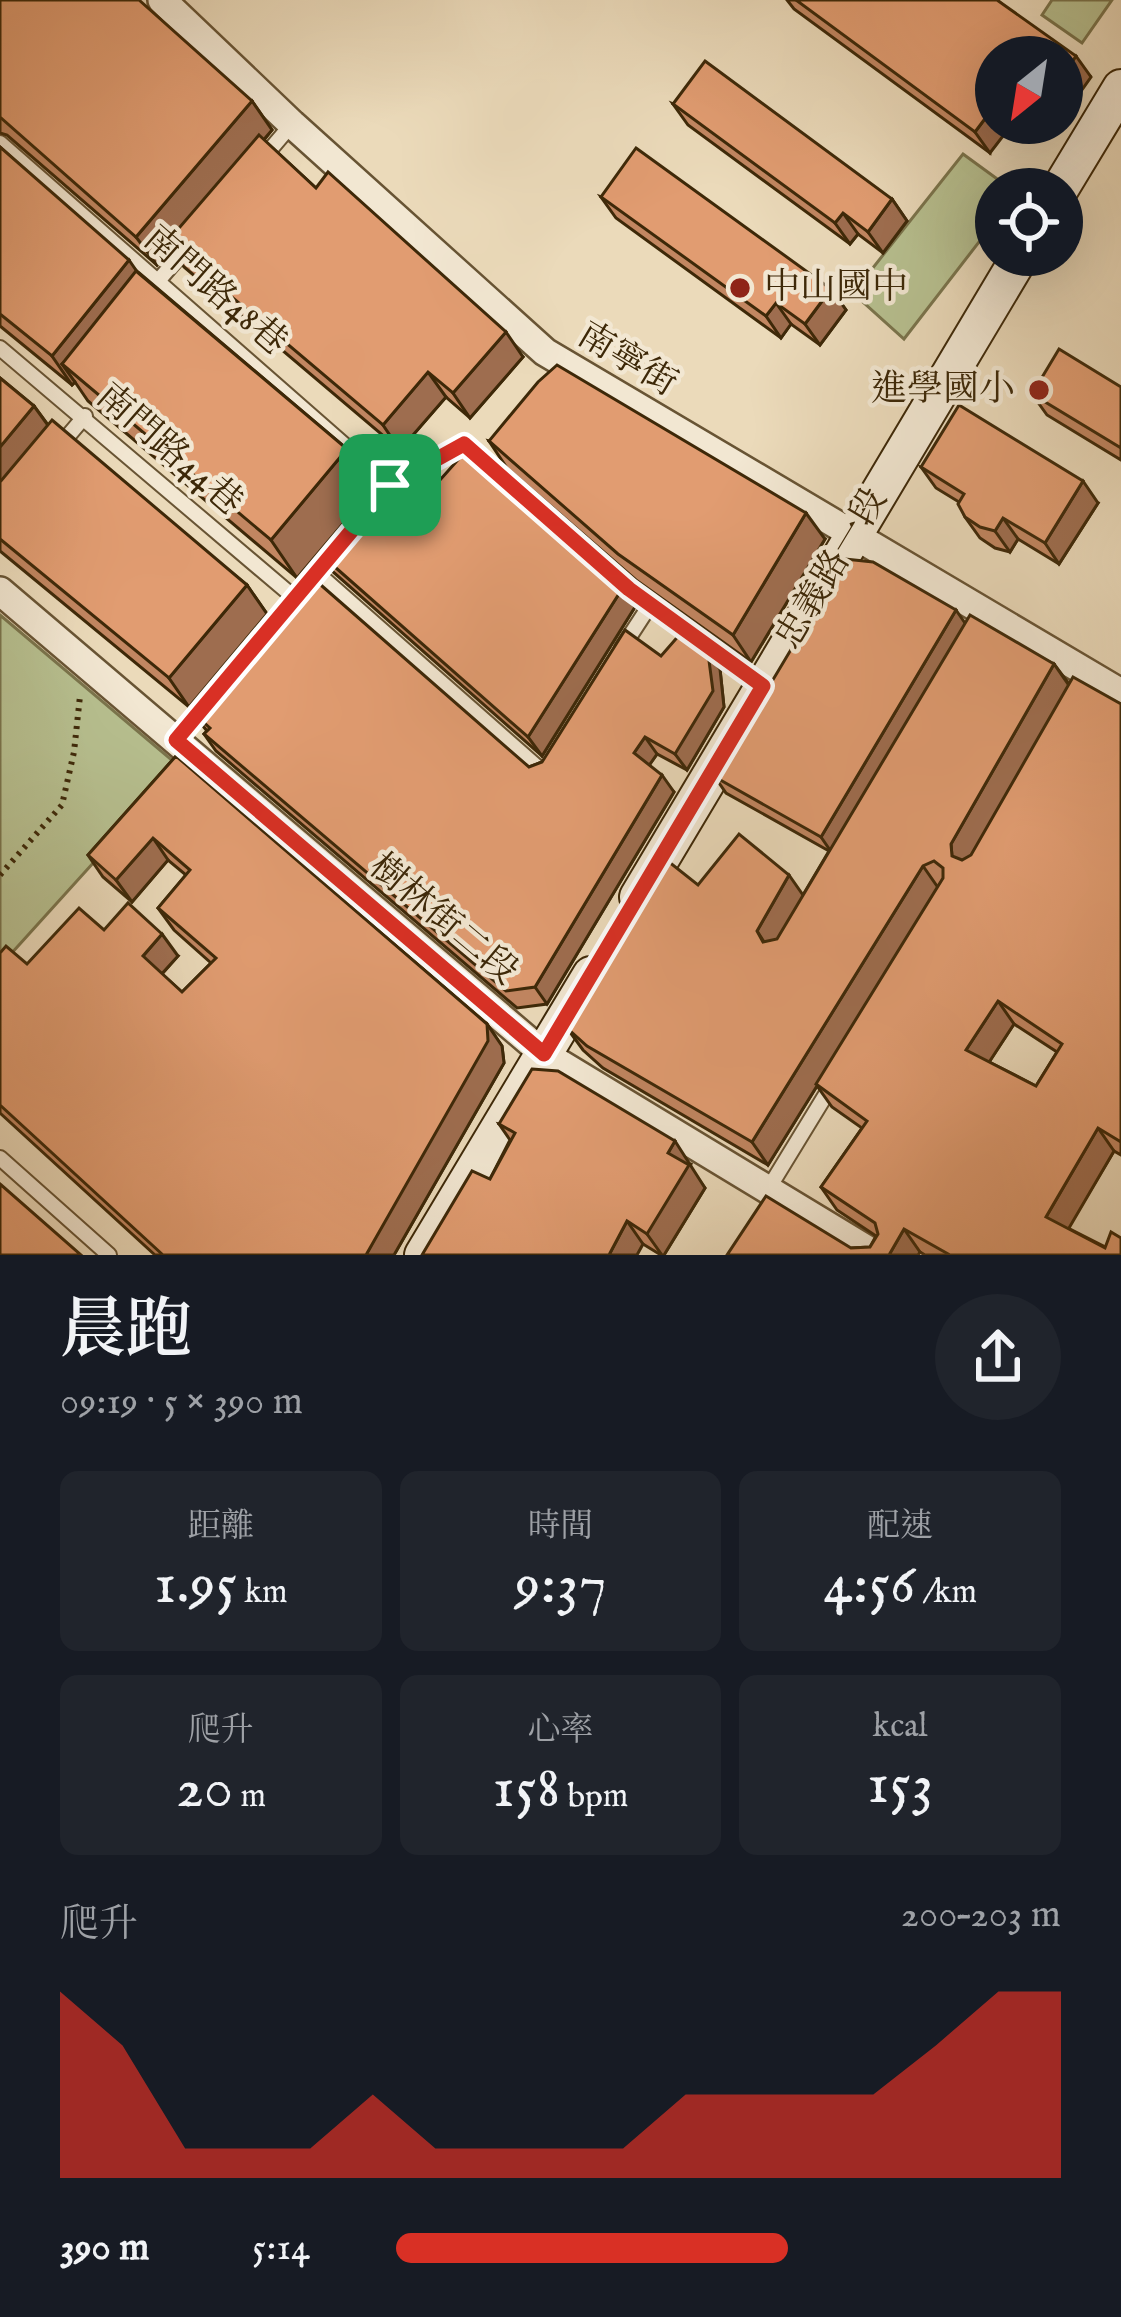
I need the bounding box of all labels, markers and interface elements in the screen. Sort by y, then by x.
north arrow [975,36,1083,144]
map controls [975,36,1083,276]
button: locate [975,168,1083,276]
street label: 南門路48巷 [134,216,296,366]
place label: 中山國中 [764,265,908,311]
marker: 中山國中 [727,275,753,301]
street label: 南寧街 [569,312,685,408]
place label: 進學國小 [871,367,1015,413]
street label: 南門路44巷 [86,374,252,526]
marker: 進學國小 [1026,377,1052,403]
pin [339,434,441,536]
icon: arrive [357,452,423,518]
street label: 忠義路一段 [766,480,898,658]
street label: 樹林街二段 [359,845,527,995]
text: 晨跑 [60,1291,192,1375]
button: share [935,1294,1061,1420]
text: 09:19 · 5 × 390 m [60,1378,303,1427]
text: 距離 [188,1506,254,1548]
text: 時間 [527,1506,593,1548]
text: 配速 [867,1506,933,1548]
text: 1.95 [154,1548,237,1624]
text: 9:37 [514,1548,607,1624]
text: 4:56 [823,1548,915,1624]
text: km [237,1572,288,1614]
text: /km [915,1572,977,1614]
text: kcal [873,1706,928,1748]
text: 爬升 [188,1710,254,1752]
text: 心率 [527,1710,593,1752]
text: 153 [867,1748,933,1824]
text: 20 [176,1752,233,1828]
text: 158 [493,1752,560,1828]
text: m [233,1776,266,1818]
text: bpm [560,1776,628,1818]
text: 200–203 m [901,1891,1061,1940]
text: 爬升 [60,1901,138,1950]
text: 390 m [60,2224,149,2273]
text: 5:14 [252,2224,310,2273]

